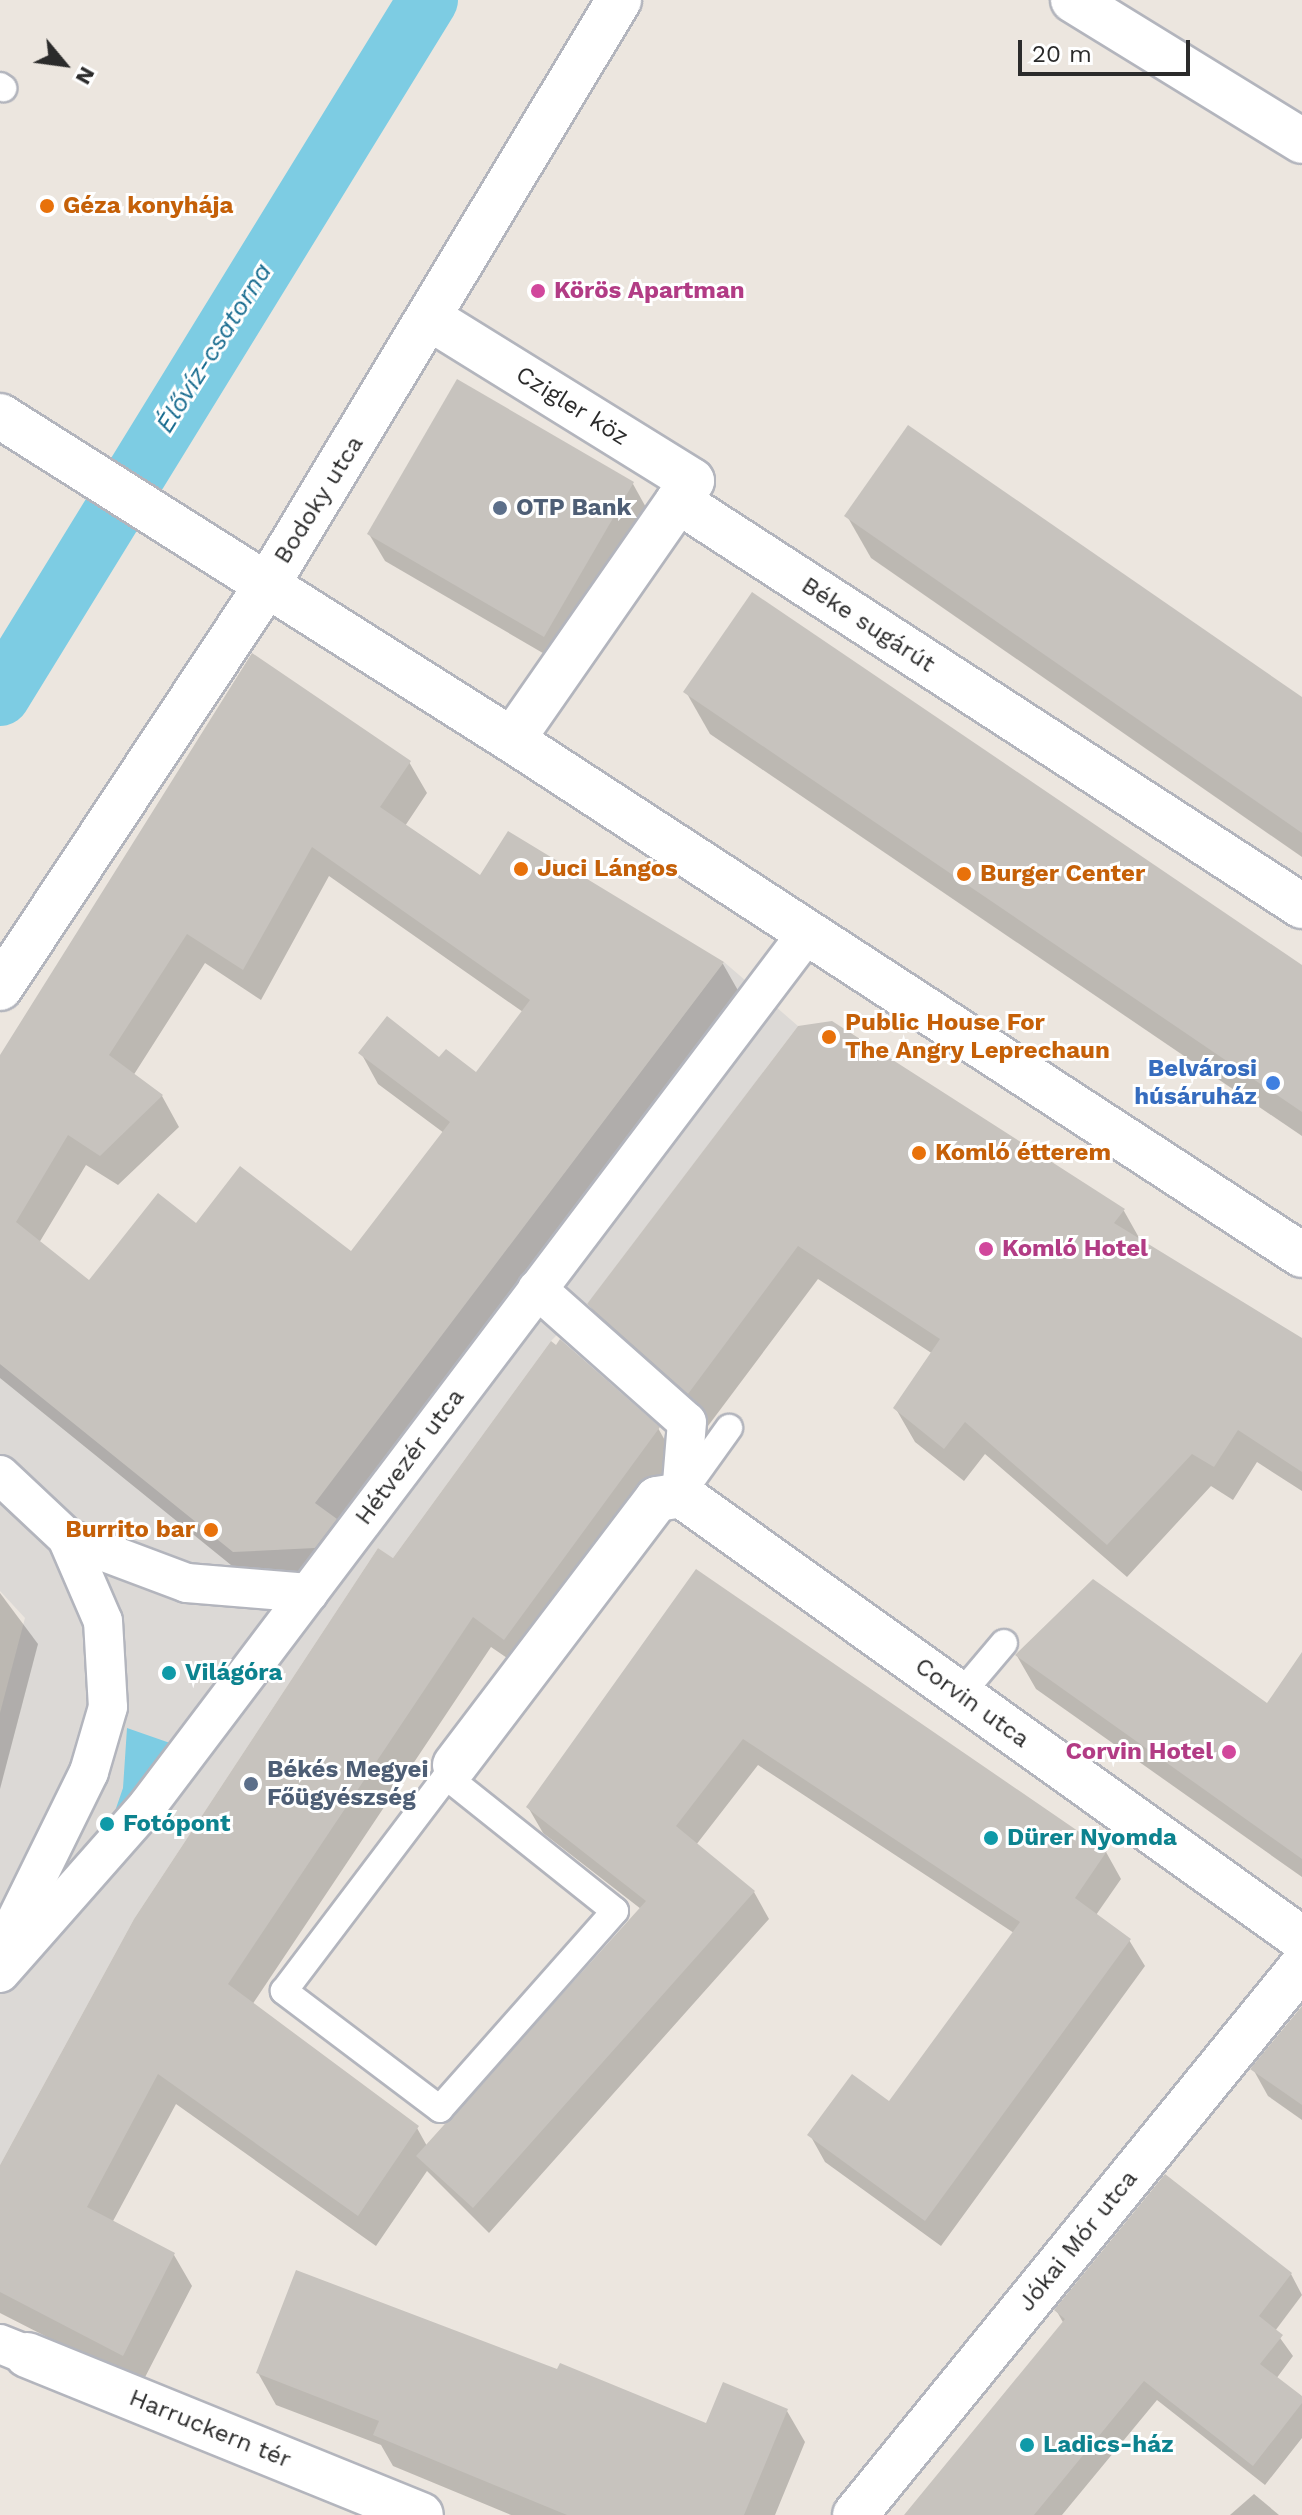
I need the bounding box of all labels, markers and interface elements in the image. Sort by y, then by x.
north arrow [24,24,104,104]
scale bar [1022,24,1194,74]
text: 20 m [1032,40,1092,68]
text: N [71,63,100,89]
place label: Géza konyhája [63,192,234,220]
marker: Géza konyhája [38,197,56,215]
water label: Élővíz-csatorna [149,257,279,439]
place label: Körös Apartman [554,277,745,305]
marker: Körös Apartman [529,282,547,300]
street label: Czigler köz [510,360,634,452]
street label: Bodoky utca [268,431,370,569]
place label: OTP Bank [516,494,632,522]
marker: OTP Bank [491,499,509,517]
street label: Béke sugárút [796,571,940,679]
place label: Juci Lángos [537,855,678,883]
marker: Juci Lángos [512,860,530,878]
place label: Burger Center [980,860,1146,888]
marker: Burger Center [955,865,973,883]
place label: Public House For The Angry Leprechaun [845,1009,1111,1065]
marker: Public House For The Angry Leprechaun [820,1028,838,1046]
place label: Belvárosi húsáruház [1134,1055,1257,1111]
marker: Belvárosi húsáruház [1264,1074,1282,1092]
place label: Komló étterem [935,1139,1111,1167]
marker: Komló étterem [910,1144,928,1162]
place label: Komló Hotel [1002,1235,1148,1263]
marker: Komló Hotel [977,1240,995,1258]
street label: Hétvezér utca [349,1383,471,1531]
place label: Burrito bar [65,1516,195,1544]
marker: Burrito bar [202,1521,220,1539]
street label: Corvin utca [909,1652,1035,1754]
place label: Világóra [185,1659,282,1687]
marker: Világóra [160,1664,178,1682]
place label: Corvin Hotel [1066,1738,1213,1766]
marker: Corvin Hotel [1220,1743,1238,1761]
place label: Békés Megyei Főügyészség [267,1756,428,1812]
marker: Békés Megyei Főügyészség [242,1775,260,1793]
place label: Fotópont [123,1810,230,1838]
marker: Fotópont [98,1815,116,1833]
place label: Dürer Nyomda [1007,1824,1177,1852]
marker: Dürer Nyomda [982,1829,1000,1847]
street label: Jókai Mór utca [1012,2164,1144,2318]
street label: Harruckern tér [125,2383,295,2475]
place label: Ladics-ház [1043,2431,1174,2459]
marker: Ladics-ház [1018,2436,1036,2454]

